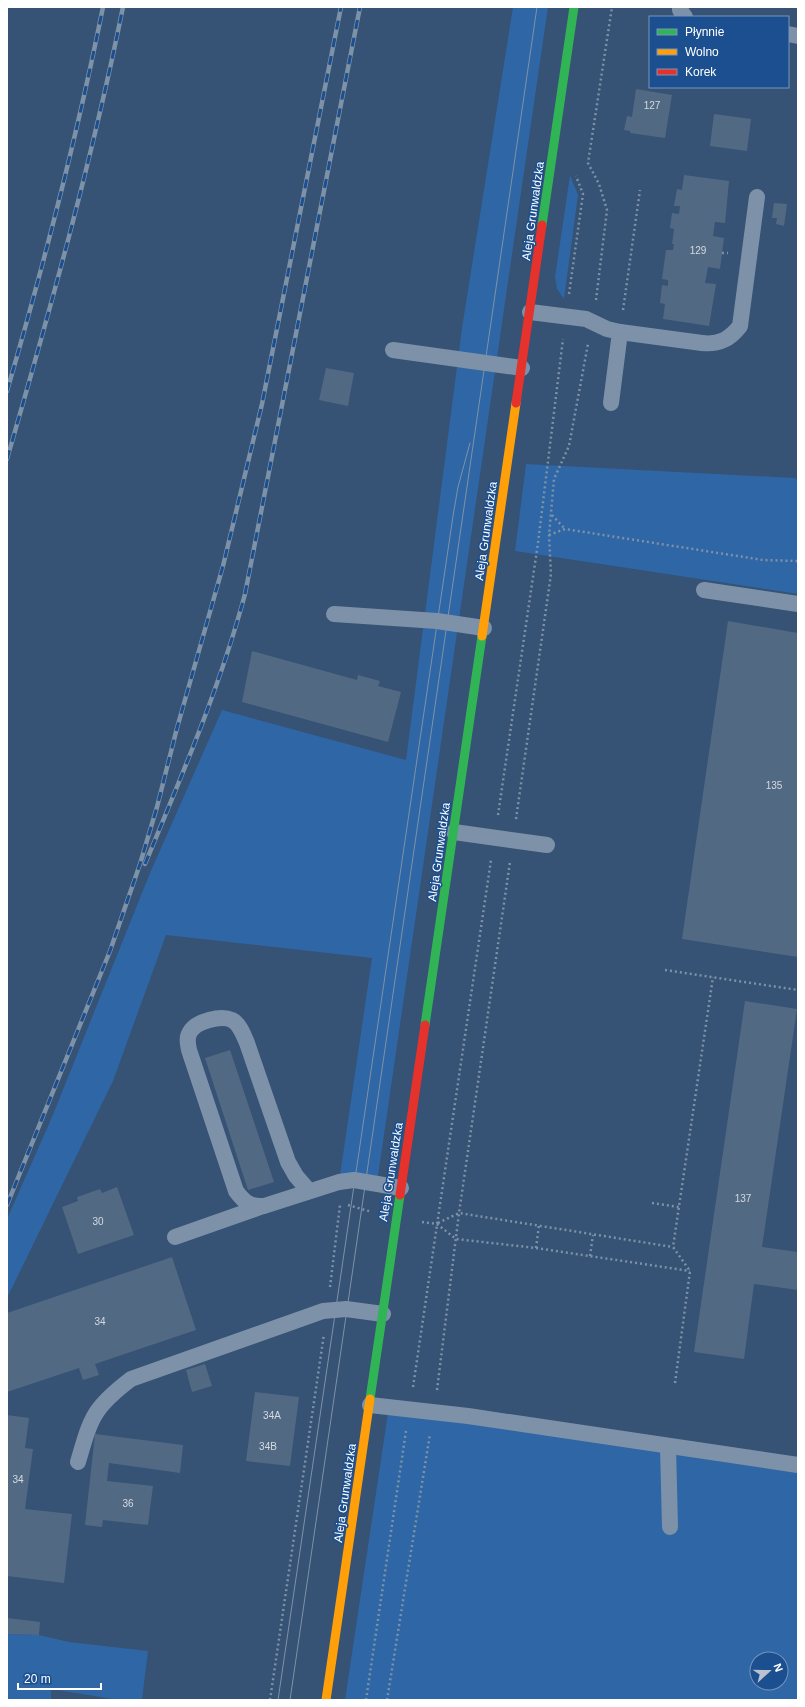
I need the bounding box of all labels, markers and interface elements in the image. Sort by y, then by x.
legend [649,16,789,88]
text: Płynnie [685,25,725,39]
text: Wolno [685,45,719,59]
text: Korek [685,65,717,79]
house number: 127 [644,100,661,111]
street label: Aleja Grunwaldzka [519,160,547,262]
house number: 129 [690,245,707,256]
street label: Aleja Grunwaldzka [472,480,500,582]
house number: 135 [766,780,783,791]
street label: Aleja Grunwaldzka [425,801,453,903]
street label: Aleja Grunwaldzka [376,1121,406,1223]
house number: 137 [735,1193,752,1204]
house number: 30 [92,1216,104,1227]
house number: 34 [94,1316,106,1327]
house number: 34A [263,1410,281,1421]
house number: 34B [259,1441,277,1452]
street label: Aleja Grunwaldzka [331,1442,359,1544]
house number: 34 [12,1474,24,1485]
house number: 36 [122,1498,134,1509]
north arrow [749,1651,789,1691]
text: N [771,1662,785,1673]
scale bar [18,1665,101,1691]
text: 20 m [24,1672,51,1686]

